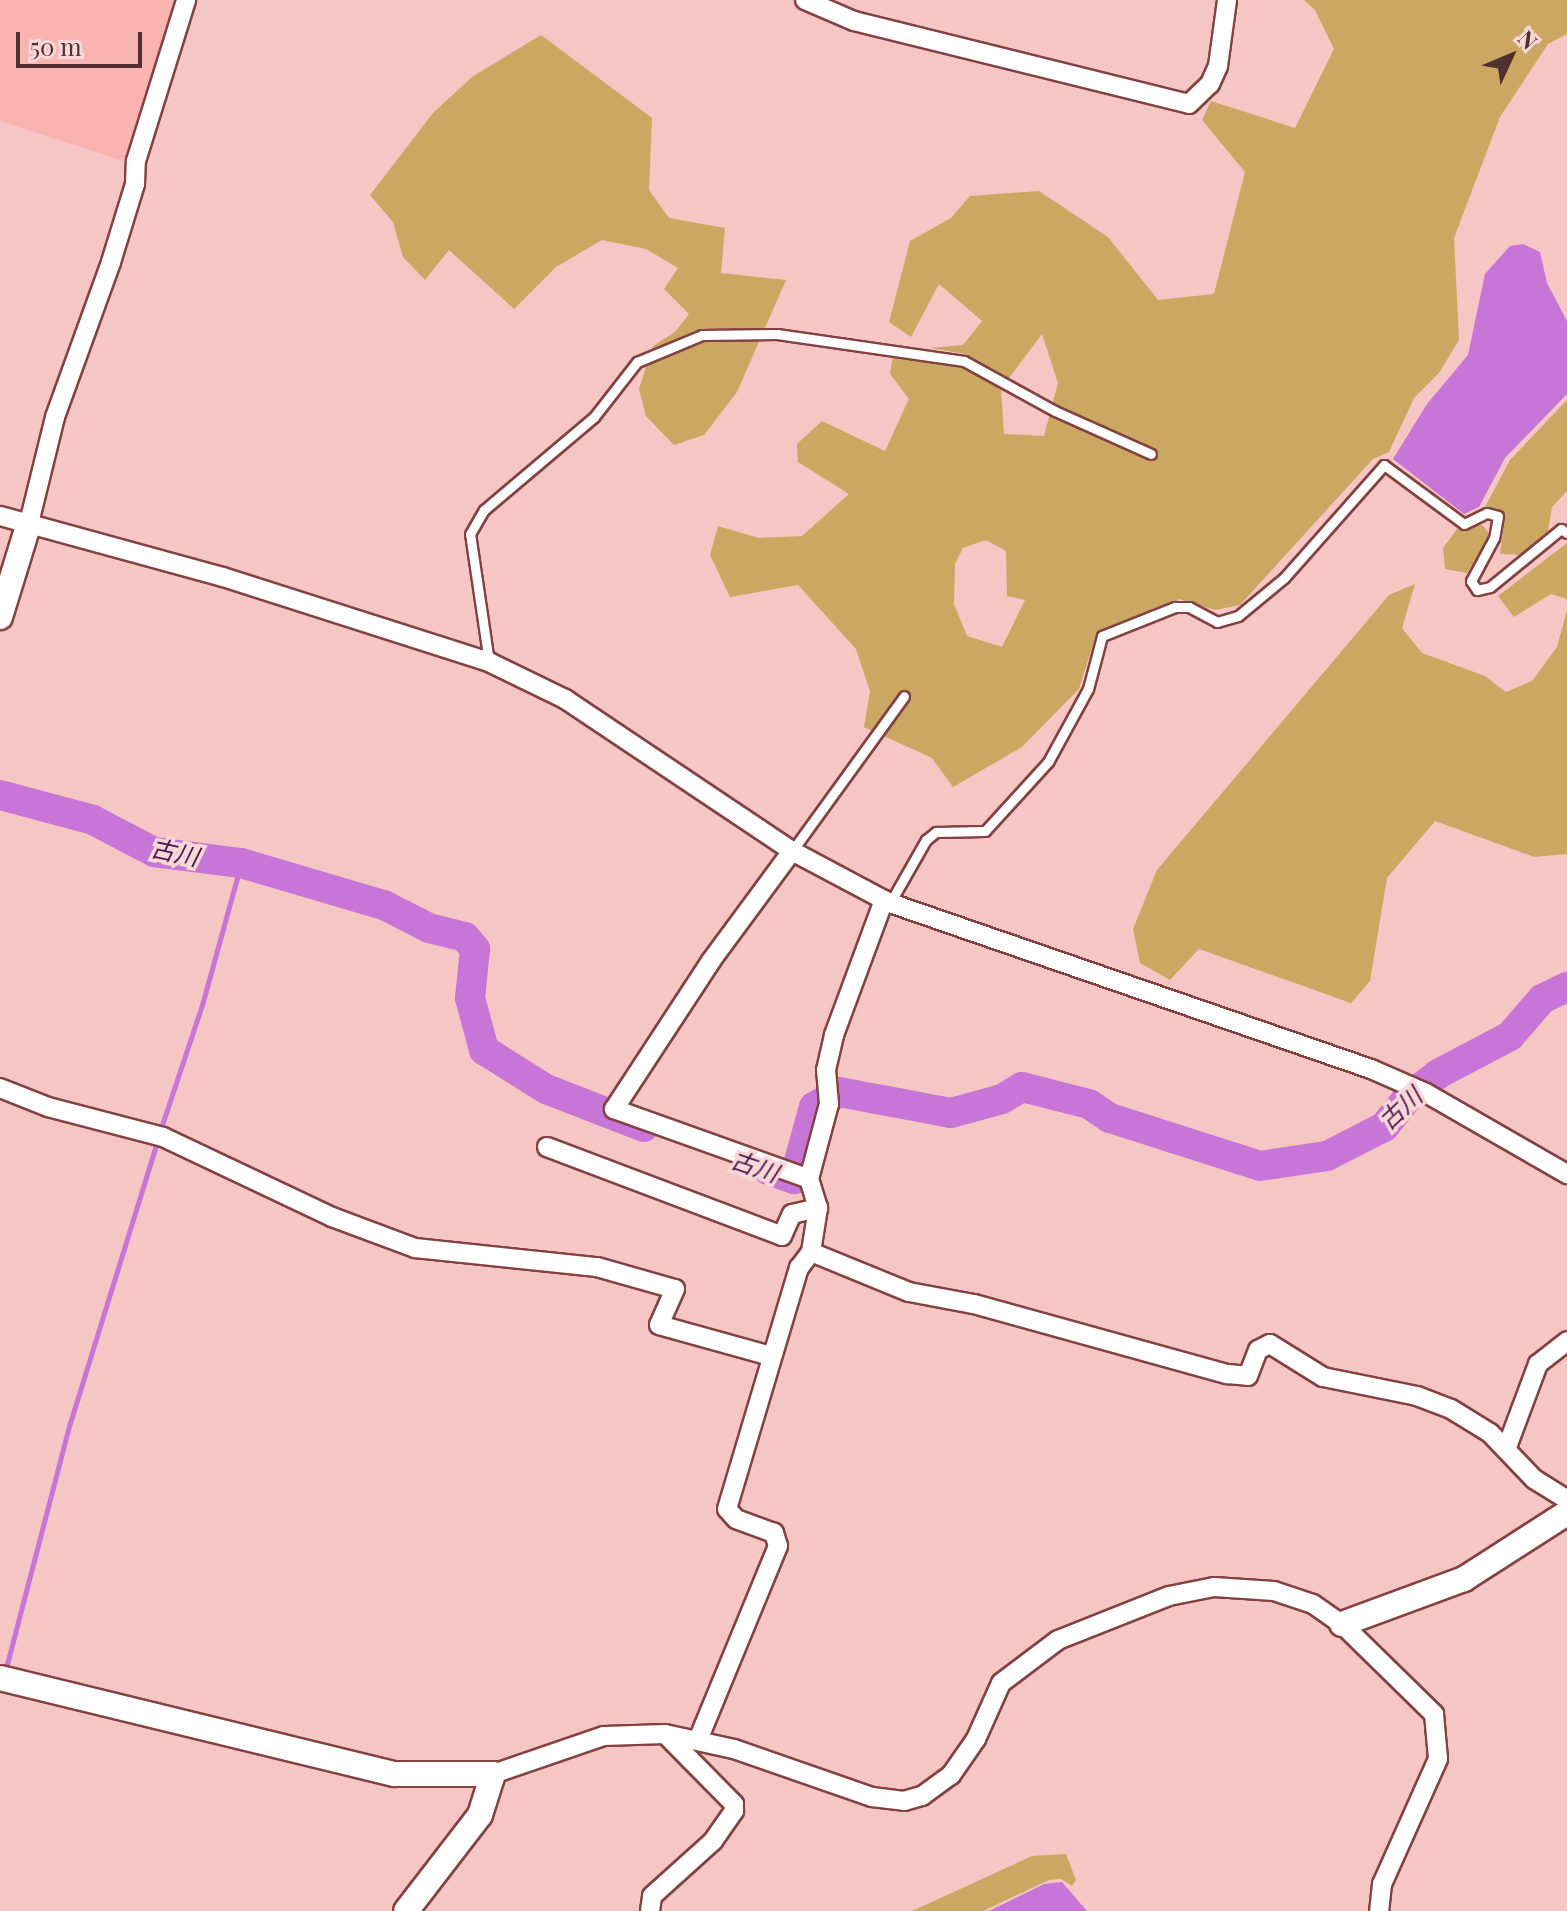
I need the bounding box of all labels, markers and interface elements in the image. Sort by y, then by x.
scale bar [20,16,146,66]
north arrow [1471,16,1551,96]
text: N [1512,23,1545,55]
text: 50 m [30,30,82,62]
water label: 古川 [149,833,201,871]
water label: 古川 [1373,1081,1427,1135]
water label: 古川 [728,1145,782,1187]

